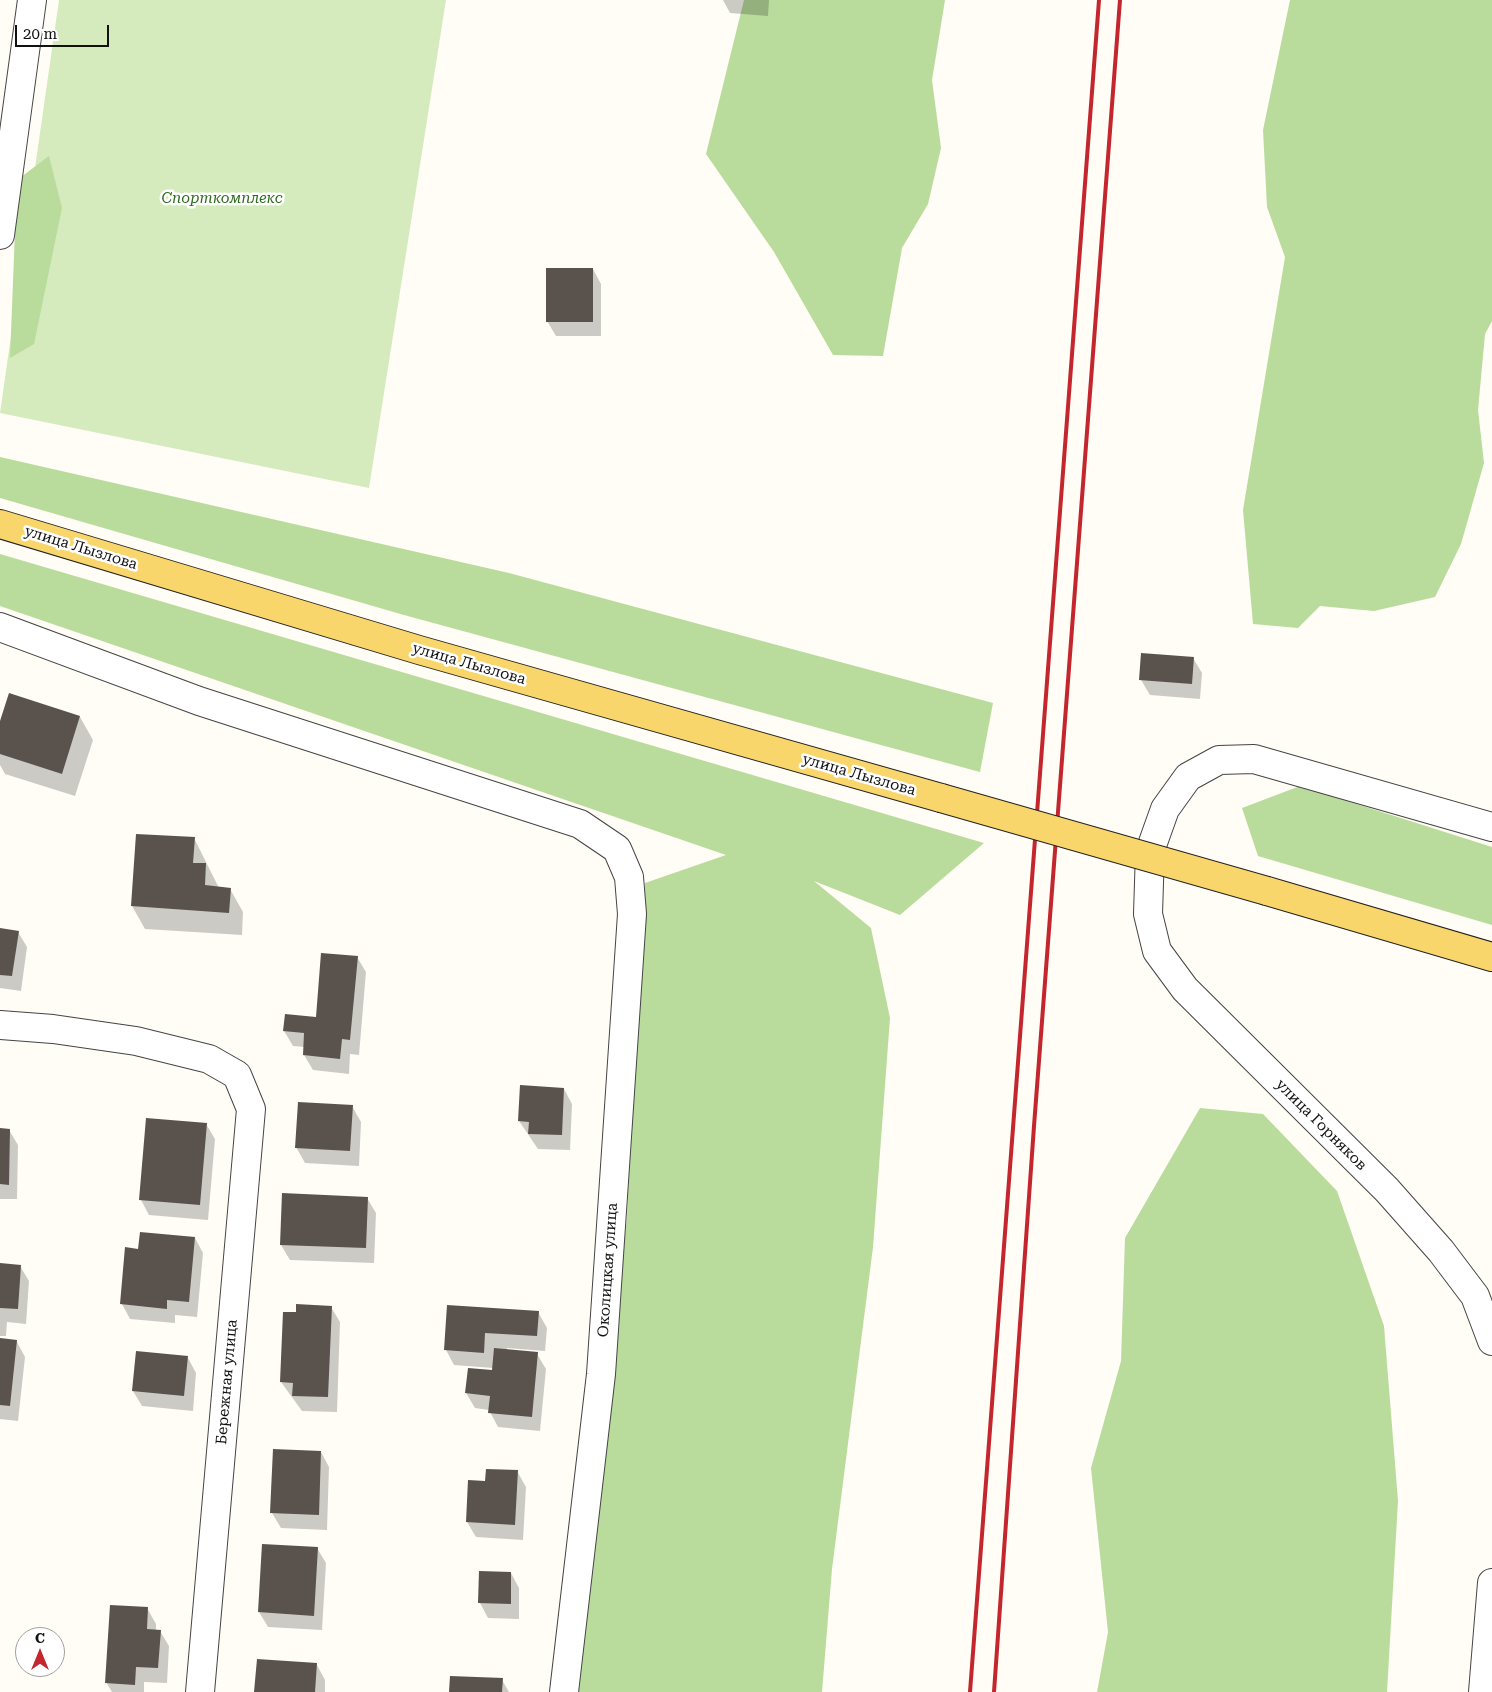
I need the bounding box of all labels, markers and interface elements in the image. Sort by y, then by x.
scale bar [18,15,111,47]
text: 20 m [23,25,57,43]
park label: Спорткомплекс [161,190,283,208]
street label: улица Лызлова [22,522,140,574]
street label: улица Лызлова [410,639,528,689]
street label: улица Лызлова [800,750,918,800]
street label: улица Горняков [1272,1076,1370,1174]
street label: Околицкая улица [594,1202,622,1338]
street label: Бережная улица [213,1319,241,1445]
north arrow [15,1627,65,1677]
text: С [35,1630,45,1646]

